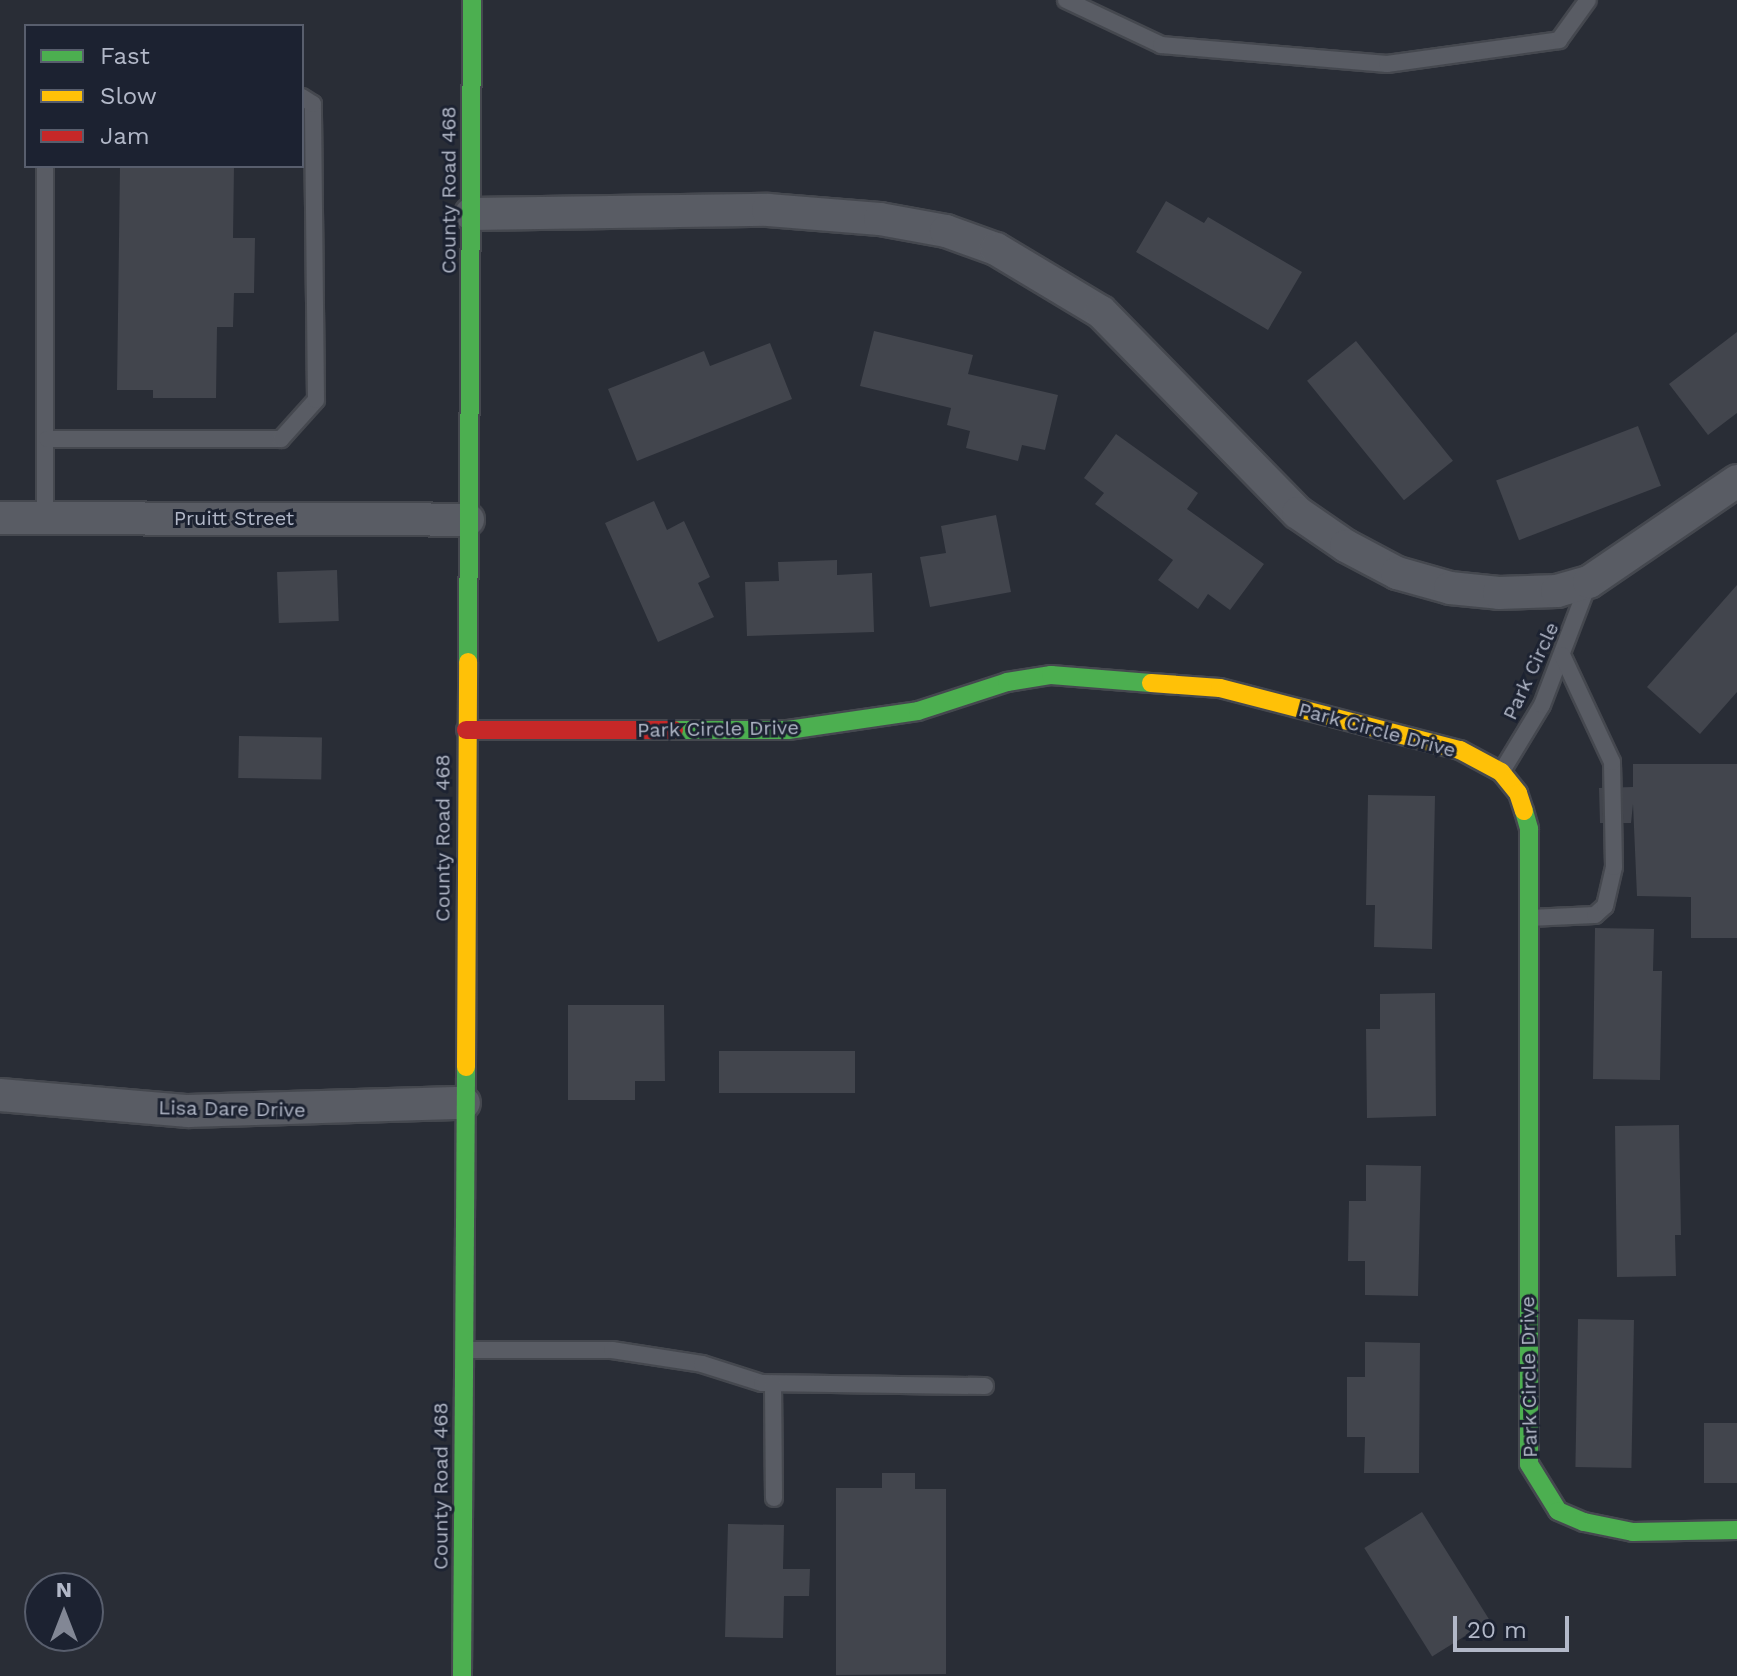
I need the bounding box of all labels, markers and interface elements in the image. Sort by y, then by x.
legend [24,24,304,168]
text: Fast [100,42,150,70]
text: Slow [100,82,157,110]
street label: County Road 468 [437,106,461,274]
text: Jam [100,122,150,150]
street label: Pruitt Street [174,506,294,530]
street label: Park Circle [1498,618,1564,724]
street label: Park Circle Drive [1296,697,1458,763]
street label: Park Circle Drive [637,716,799,742]
street label: County Road 468 [431,754,455,922]
street label: Lisa Dare Drive [158,1096,306,1122]
street label: Park Circle Drive [1516,1296,1542,1458]
street label: County Road 468 [429,1402,453,1570]
north arrow [24,1572,104,1652]
text: N [56,1577,72,1602]
scale bar [1457,1600,1573,1650]
text: 20 m [1467,1616,1527,1644]

